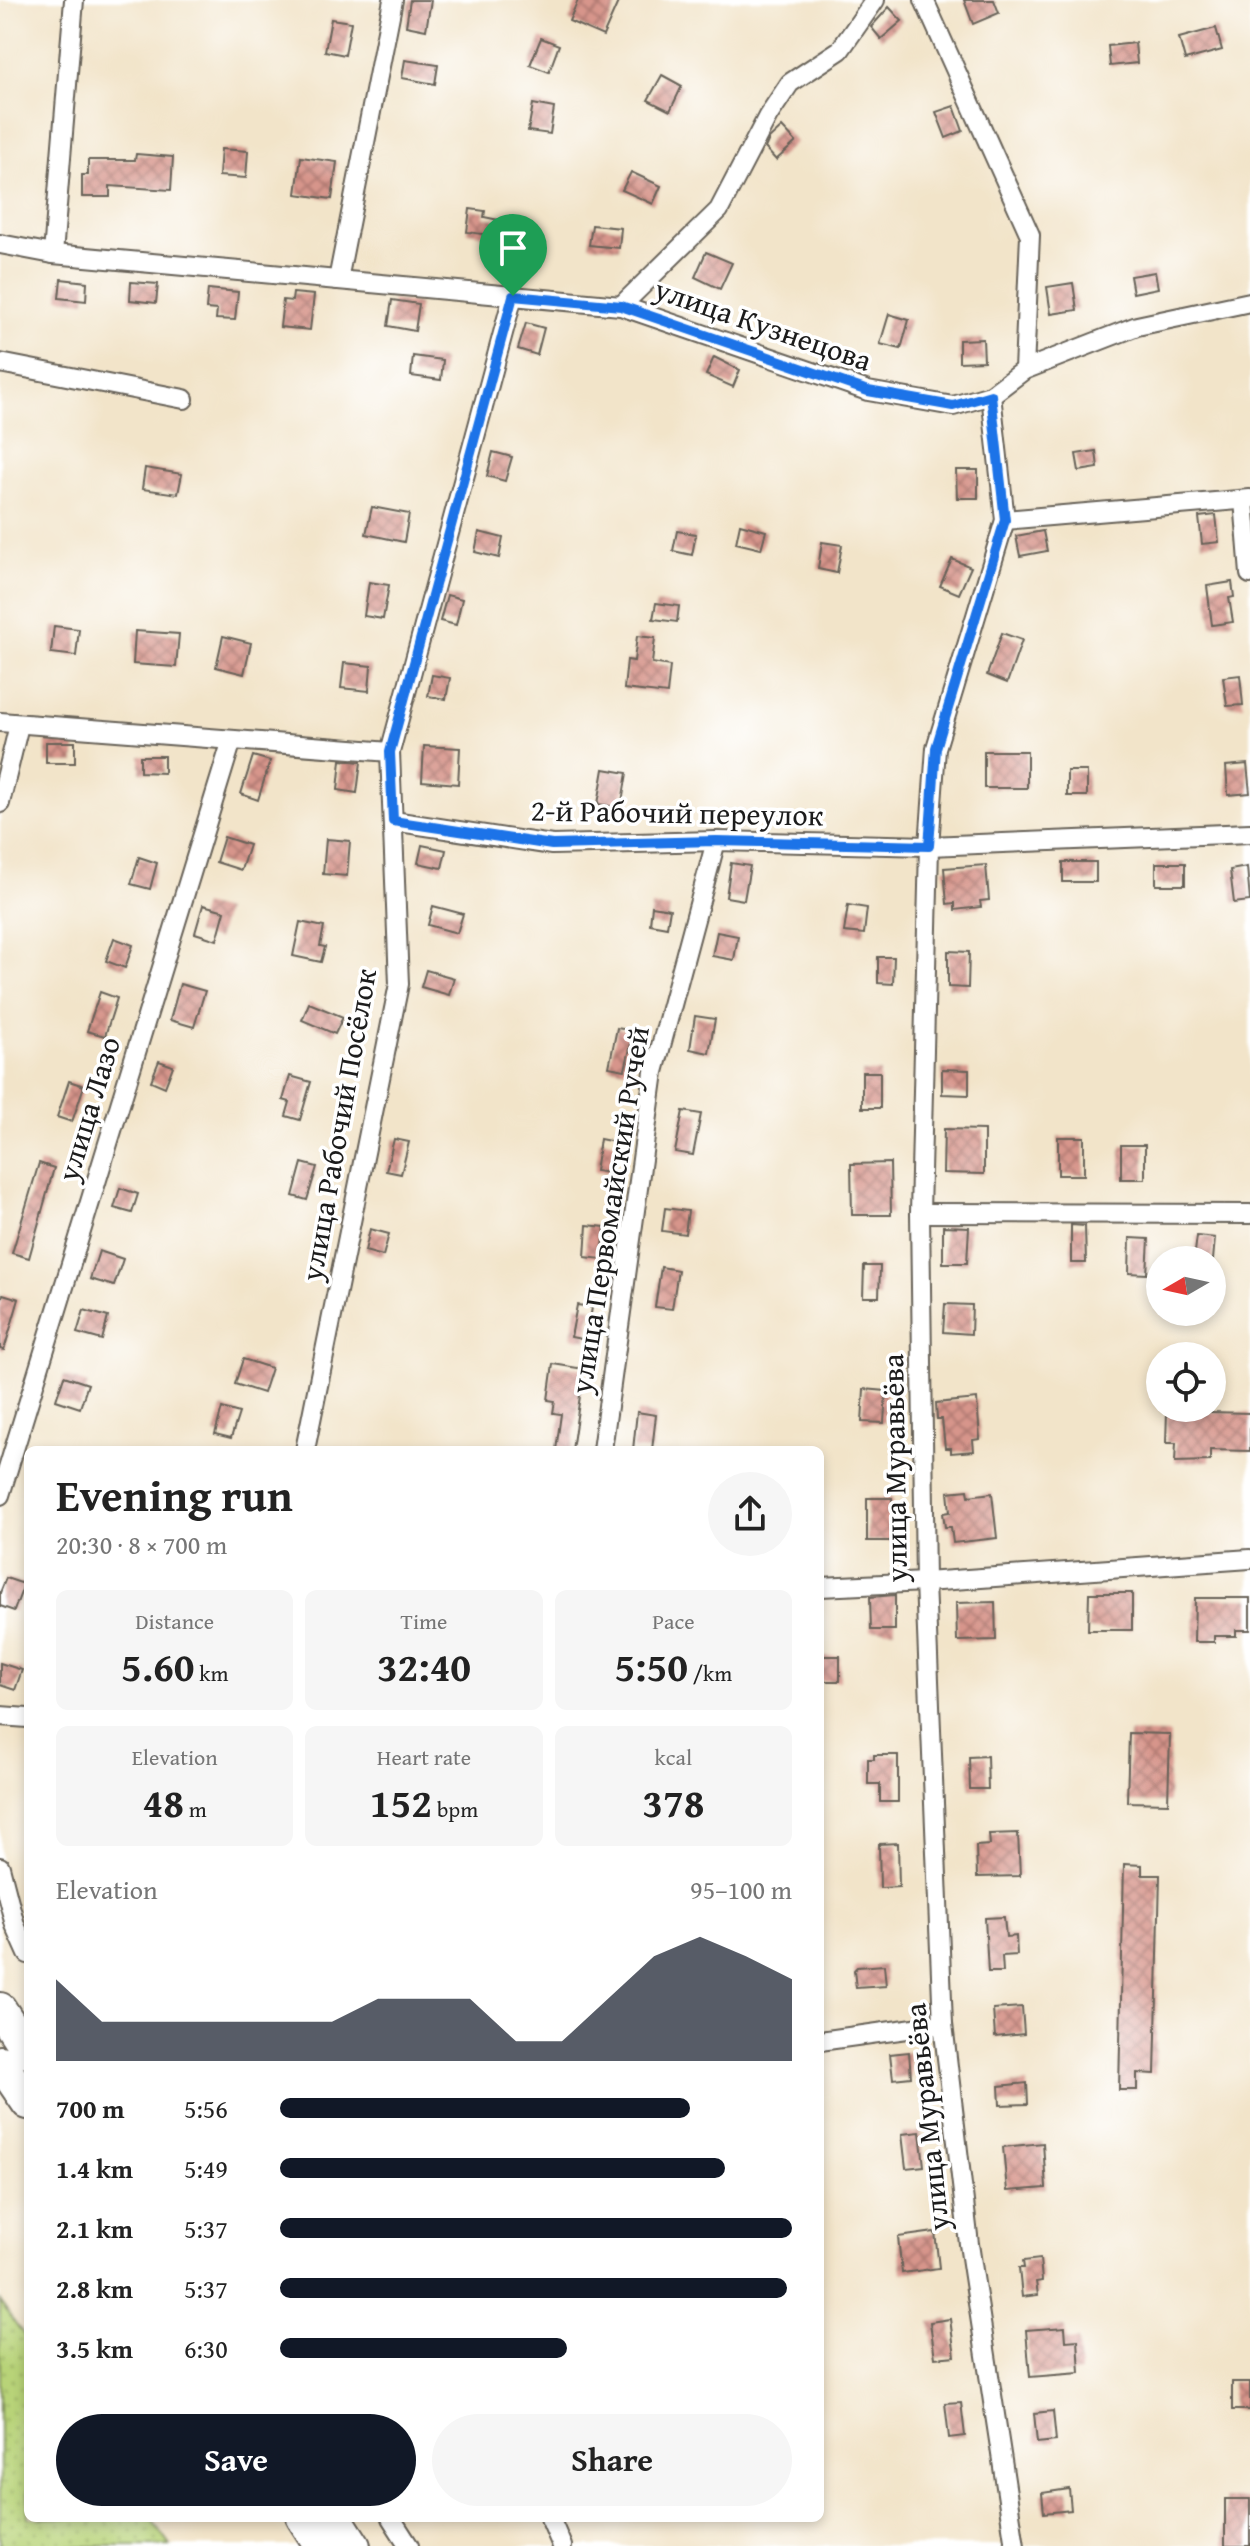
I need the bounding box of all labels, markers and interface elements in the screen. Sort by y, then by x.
pin [479,214,547,296]
icon: arrive [491,226,535,270]
street label: улица Кузнецова [648,266,879,382]
street label: 2-й Рабочий переулок [530,787,824,837]
street label: улица Рабочий Посёлок [289,965,387,1286]
street label: улица Первомайский Ручей [558,1023,660,1398]
street label: улица Лазо [45,1031,131,1187]
north arrow [1146,1246,1226,1326]
map controls [1146,1246,1226,1422]
button: locate [1146,1342,1226,1422]
street label: улица Муравьёва [870,1353,918,1584]
text: Evening run [56,1463,293,1527]
button: share [708,1472,792,1556]
text: 20:30 · 8 × 700 m [56,1525,227,1564]
text: Distance [135,1605,214,1637]
text: Time [401,1605,447,1637]
text: Pace [652,1605,694,1637]
text: 5.60 [121,1637,194,1696]
text: 32:40 [377,1637,471,1696]
text: 5:50 [614,1637,688,1696]
text: km [194,1657,228,1689]
text: /km [688,1657,732,1689]
text: Elevation [132,1741,218,1773]
text: Heart rate [377,1741,471,1773]
text: kcal [655,1741,692,1773]
text: 48 [143,1773,184,1832]
text: 152 [370,1773,432,1832]
text: 378 [642,1773,704,1832]
text: m [184,1793,207,1825]
text: bpm [432,1793,478,1825]
text: Elevation [56,1870,158,1909]
text: 95–100 m [690,1870,792,1909]
street label: улица Муравьёва [892,2000,960,2234]
text: 700 m [56,2089,124,2128]
text: 5:56 [184,2089,228,2128]
text: 1.4 km [56,2149,133,2188]
text: 5:49 [184,2149,228,2188]
text: 2.1 km [56,2209,133,2248]
text: 5:37 [184,2209,228,2248]
text: 2.8 km [56,2269,133,2308]
text: 5:37 [184,2269,228,2308]
text: 3.5 km [56,2329,133,2368]
text: 6:30 [184,2329,228,2368]
button: Save [56,2414,416,2506]
button: Share [432,2414,792,2506]

